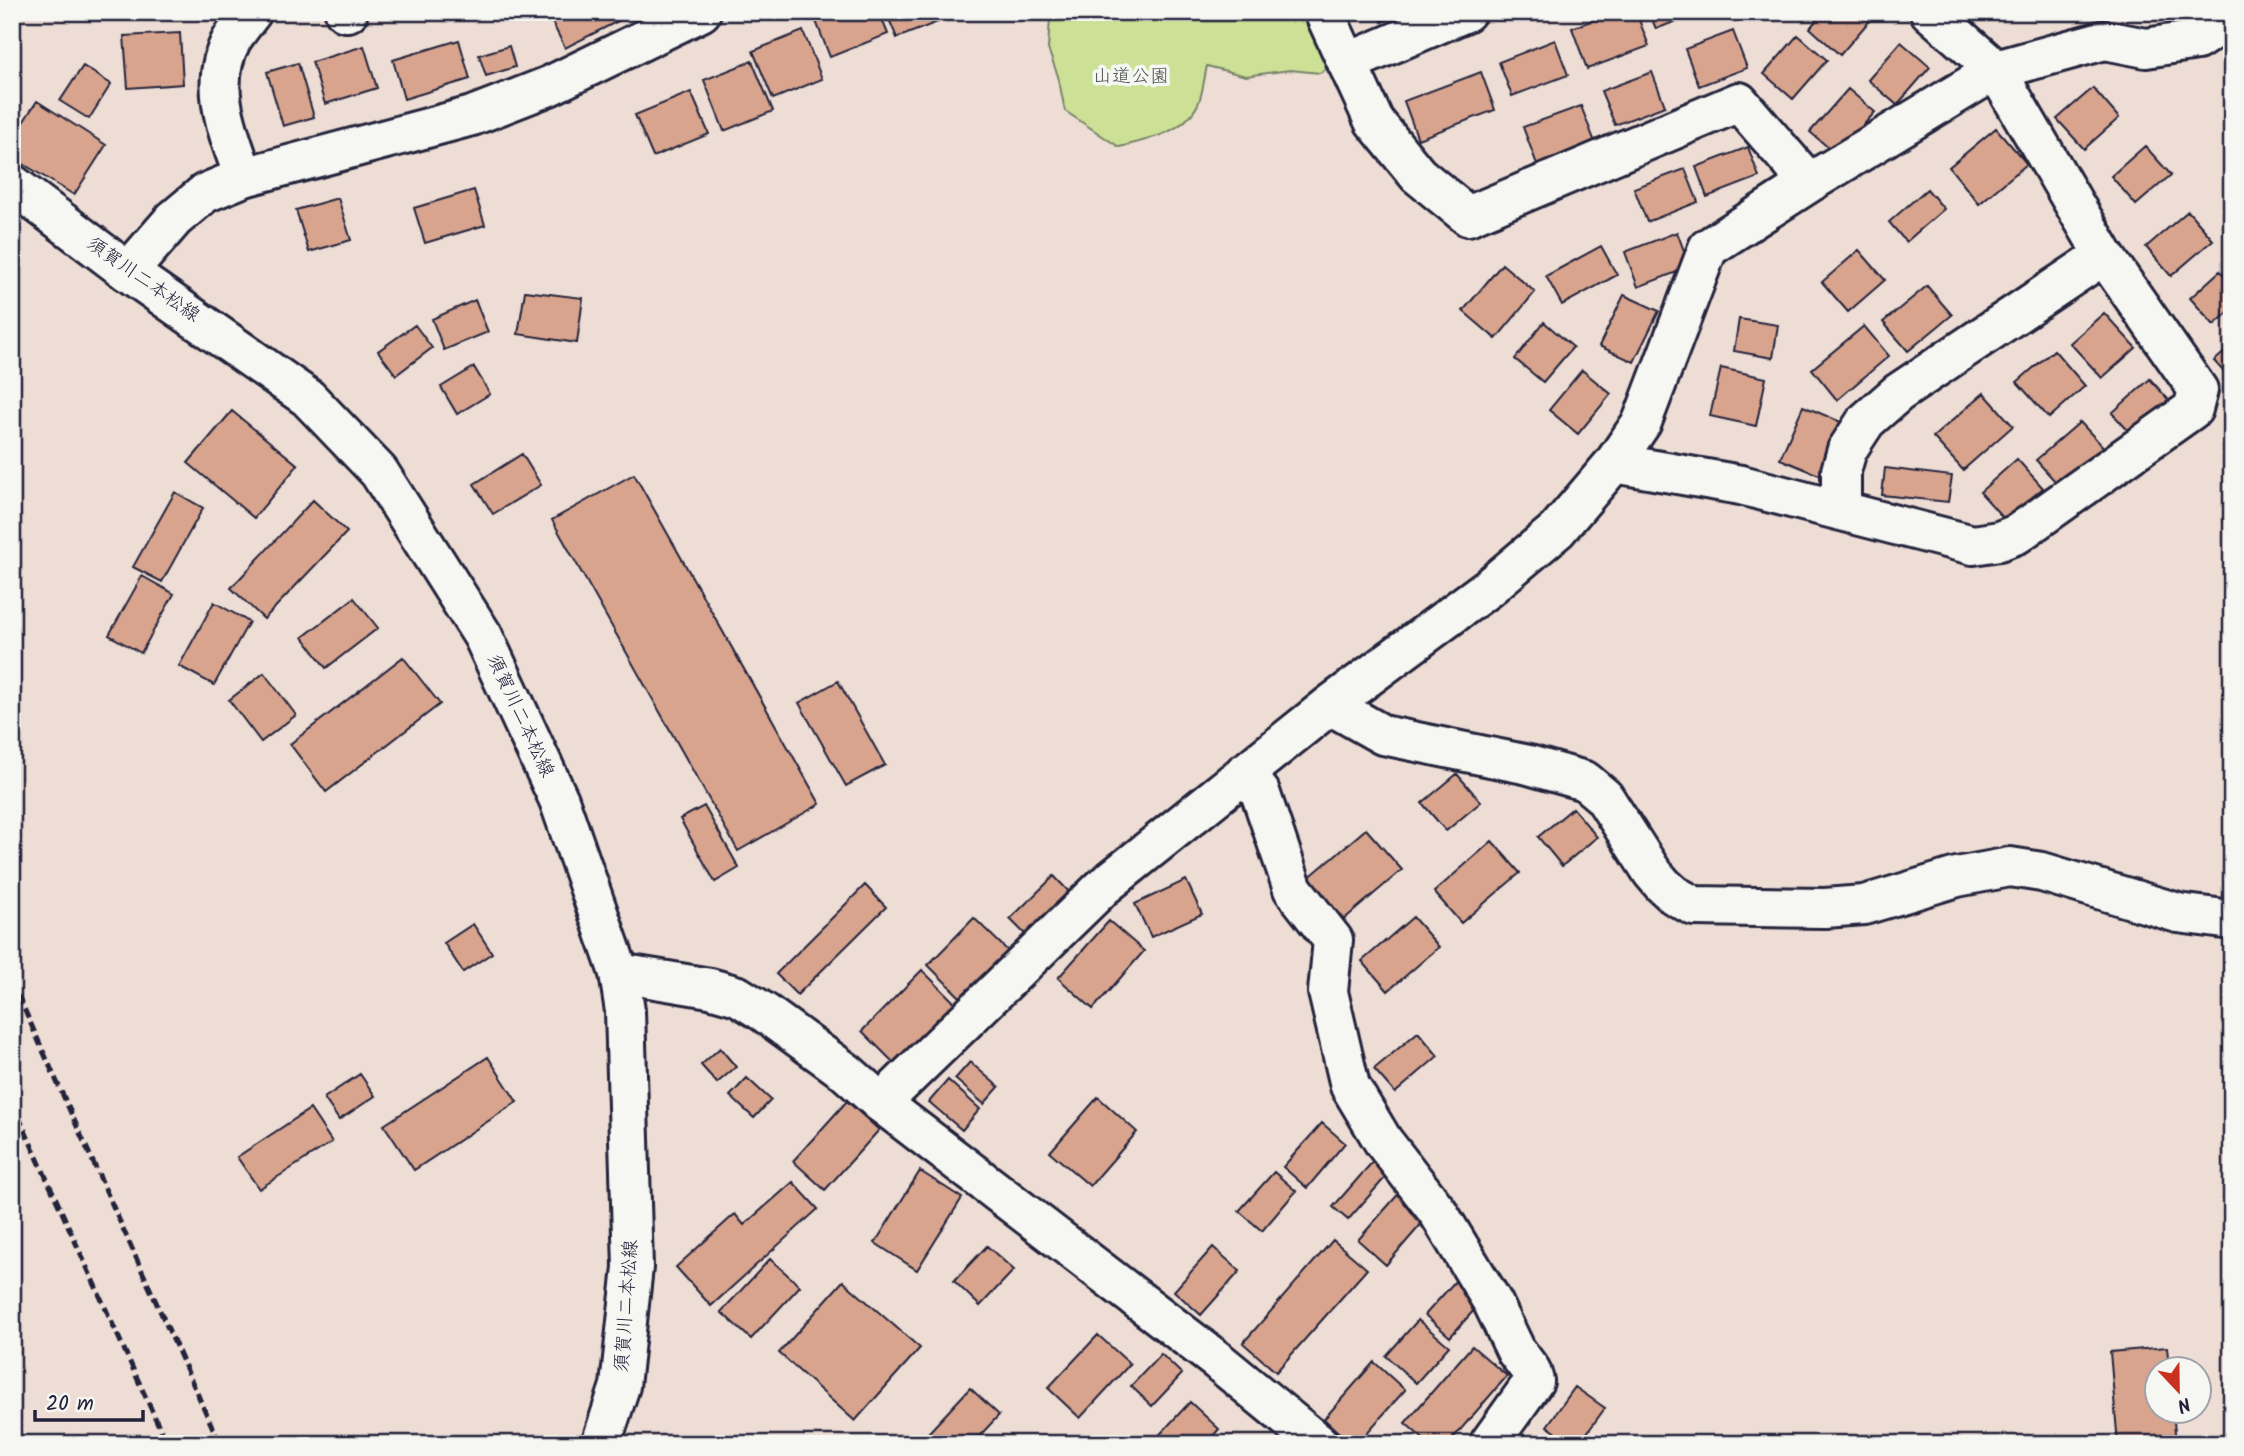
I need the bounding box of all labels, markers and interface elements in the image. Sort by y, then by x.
park label: 山道公園 [1093,62,1169,92]
street label: 須賀川二本松線 [80,230,206,330]
street label: 須賀川二本松線 [478,649,562,783]
street label: 須賀川二本松線 [607,1239,647,1373]
north arrow [2142,1354,2212,1424]
scale bar [35,1379,144,1423]
text: 20 m [46,1388,94,1421]
text: N [2172,1388,2195,1420]

